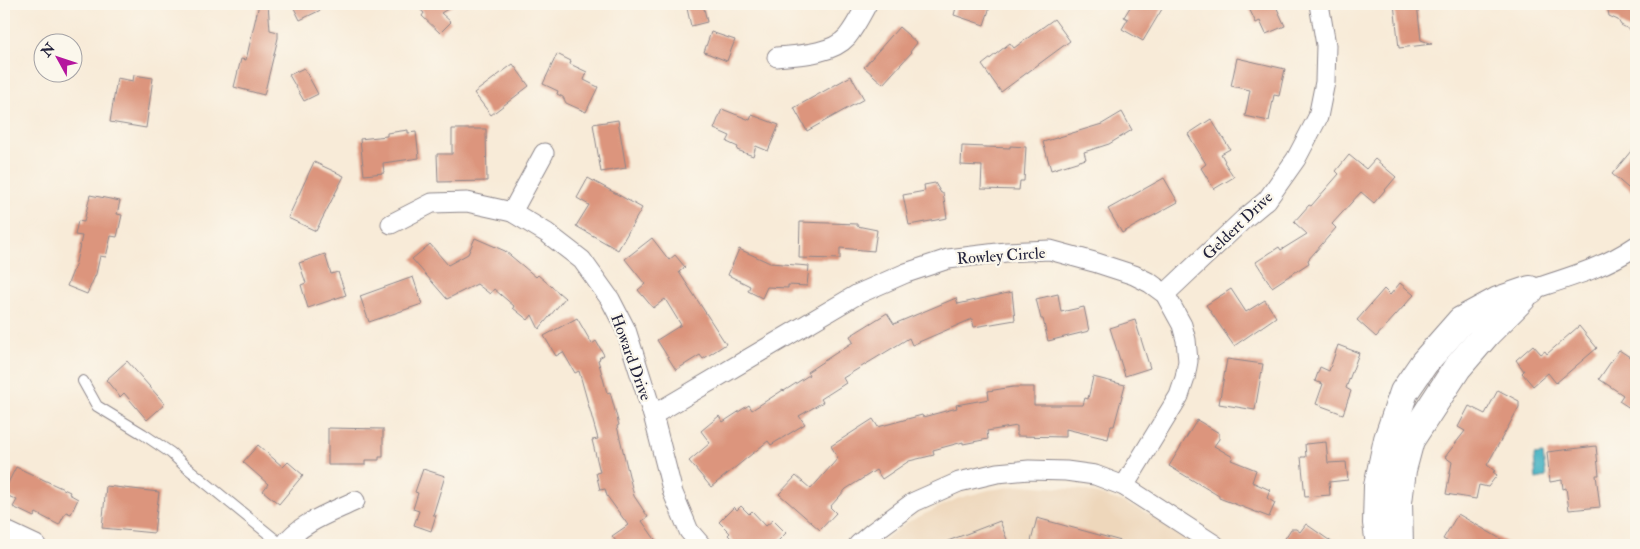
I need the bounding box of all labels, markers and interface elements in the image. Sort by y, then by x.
north arrow [32,32,82,82]
text: N [37,39,59,61]
street label: Geldert Drive [1198,187,1277,264]
street label: Rowley Circle [956,243,1046,269]
street label: Howard Drive [606,311,656,404]

